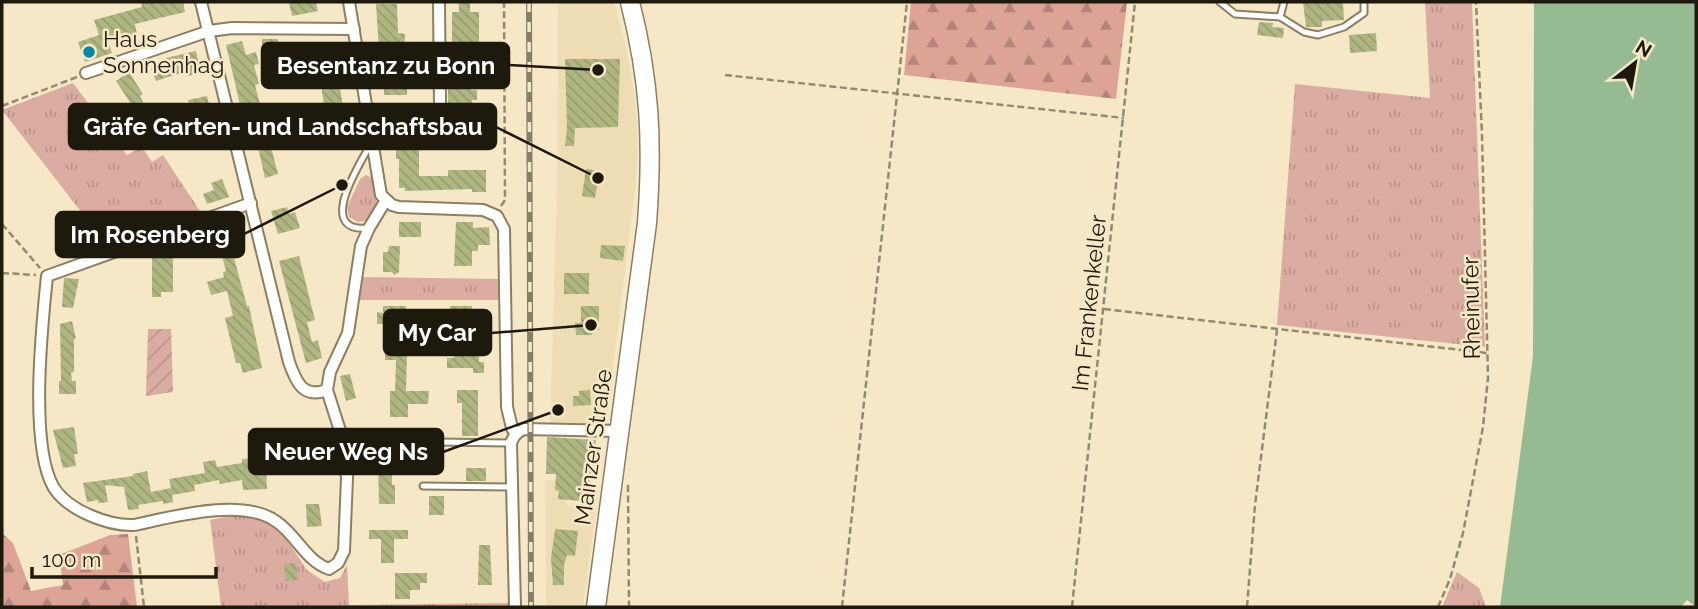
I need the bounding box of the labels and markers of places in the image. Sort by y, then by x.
place label: Haus Sonnenhag [103,25,225,78]
callout: Besentanz zu Bonn [262,43,509,88]
marker: Haus Sonnenhag [81,44,97,60]
callout: Gräfe Garten- und Landschaftsbau [69,104,496,149]
callout: Im Rosenberg [56,212,244,257]
callout: My Car [384,310,491,355]
callout: Neuer Weg Ns [249,429,443,474]

